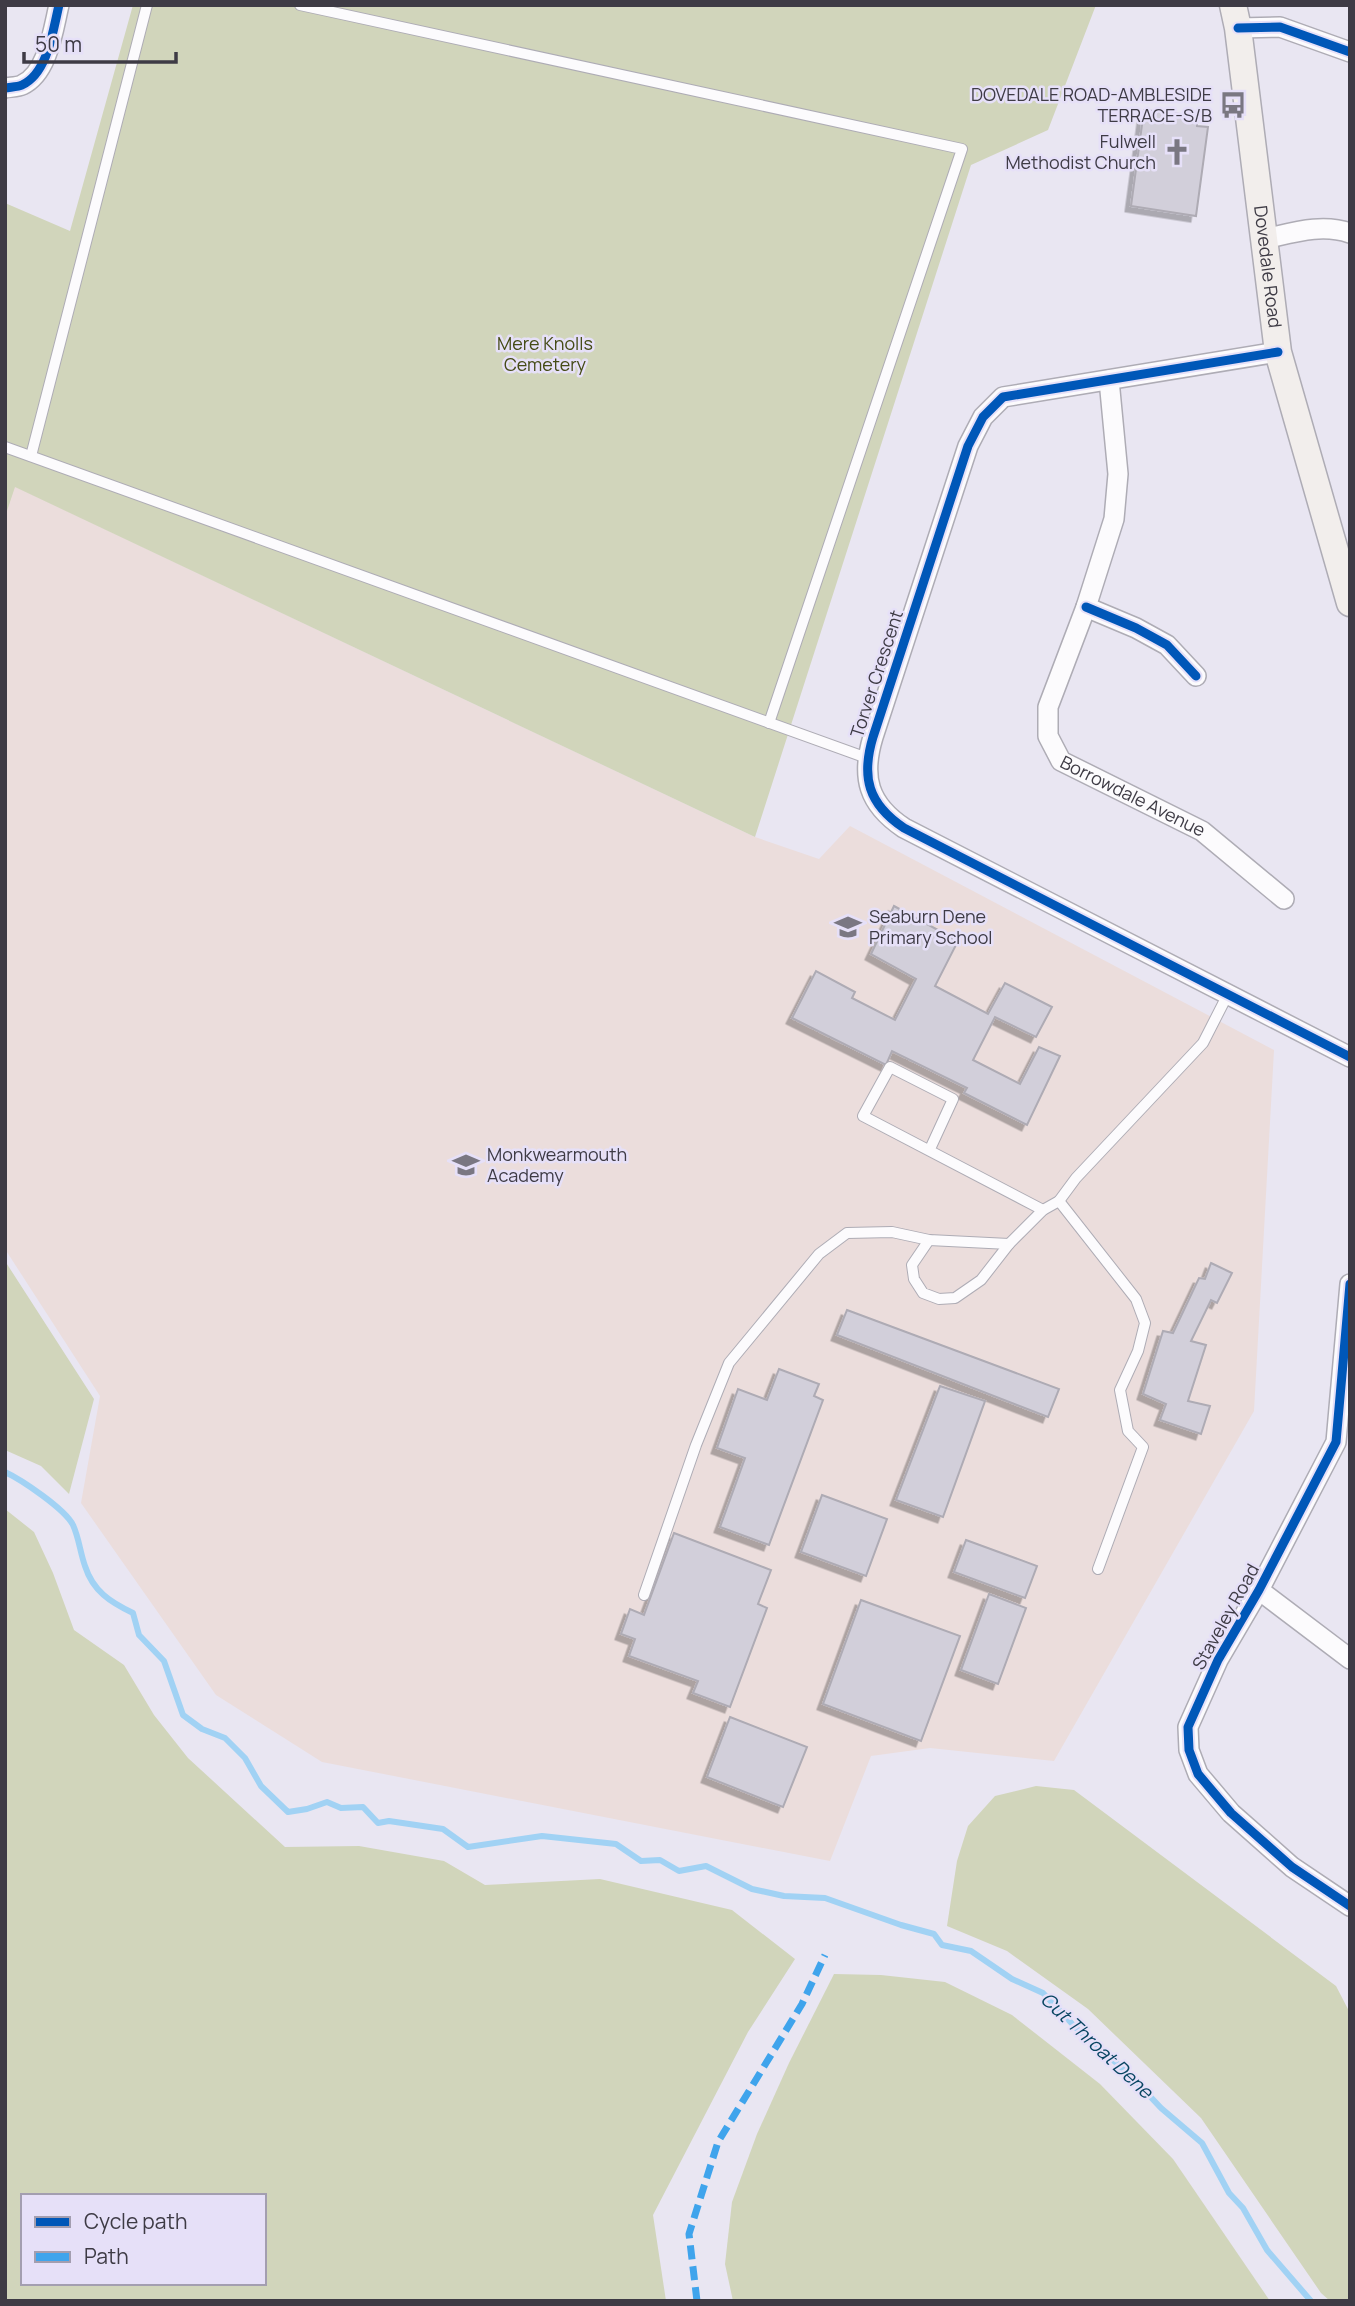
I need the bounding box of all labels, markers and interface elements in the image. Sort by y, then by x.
scale bar [24,21,177,65]
text: 50 m [35,30,82,58]
place label: DOVEDALE ROAD-AMBLESIDE TERRACE-S/B [971,82,1212,127]
bus stop icon: DOVEDALE ROAD-AMBLESIDE TERRACE-S/B [1218,90,1248,120]
place label: Fulwell Methodist Church [1005,129,1156,174]
church icon: Fulwell Methodist Church [1162,137,1192,167]
street label: Dovedale Road [1249,204,1288,329]
park label: Mere Knolls Cemetery [497,331,593,376]
street label: Torver Crescent [844,607,908,741]
street label: Borrowdale Avenue [1056,750,1210,842]
place label: Seaburn Dene Primary School [869,904,993,949]
school or university icon: Seaburn Dene Primary School [833,912,863,942]
place label: Monkwearmouth Academy [487,1142,627,1187]
school or university icon: Monkwearmouth Academy [451,1150,481,1180]
street label: Staveley Road [1186,1559,1264,1674]
water label: Cut Throat Dene [1035,1986,1160,2105]
legend [21,2194,266,2285]
text: Cycle path [84,2207,187,2235]
text: Path [84,2242,129,2270]

